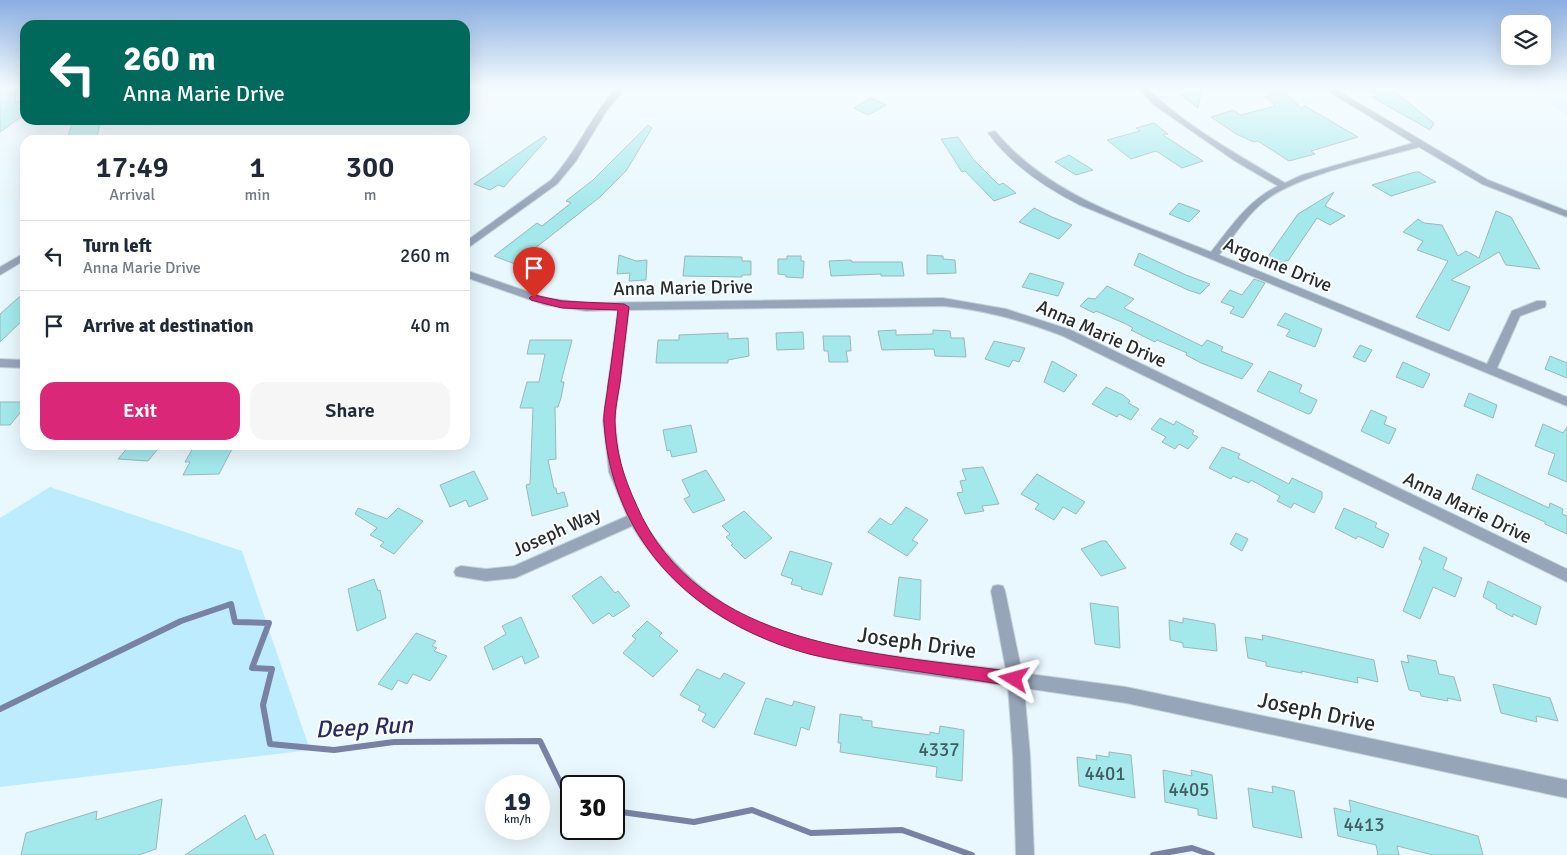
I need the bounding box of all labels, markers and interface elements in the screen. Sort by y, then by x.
map controls [1501,15,1551,65]
button: layers [1501,15,1551,65]
text: 260 m [123,37,216,80]
icon: left [40,40,105,105]
text: Anna Marie Drive [123,80,285,107]
text: 17:49 [96,149,169,186]
text: 1 [249,149,265,186]
text: 300 [346,149,394,186]
text: Arrival [109,185,155,205]
text: min [244,185,270,205]
text: m [364,185,376,205]
street label: Argonne Drive [1220,232,1336,298]
text: Turn left [83,234,152,258]
icon: left [40,242,68,270]
text: 260 m [400,244,450,268]
pin [513,247,555,298]
icon: arrive [520,254,548,282]
text: Anna Marie Drive [83,258,201,278]
street label: Anna Marie Drive [613,275,753,301]
street label: Anna Marie Drive [1033,295,1170,373]
icon: arrive [40,312,68,340]
text: Arrive at destination [83,314,254,338]
text: 40 m [410,314,450,338]
button: Exit [40,382,240,440]
button: Share [250,382,450,440]
street label: Anna Marie Drive [1399,466,1536,549]
street label: Joseph Way [508,502,605,562]
street label: Joseph Drive [856,621,978,664]
position arrow [987,652,1039,704]
street label: Joseph Drive [1256,686,1378,737]
water label: Deep Run [314,709,414,745]
house number: 4337 [918,738,960,762]
house number: 4401 [1084,762,1126,786]
speed limit sign: 30 [560,775,625,840]
house number: 4405 [1168,778,1210,802]
text: 19 [504,786,531,817]
text: km/h [504,812,531,827]
house number: 4413 [1343,813,1385,837]

